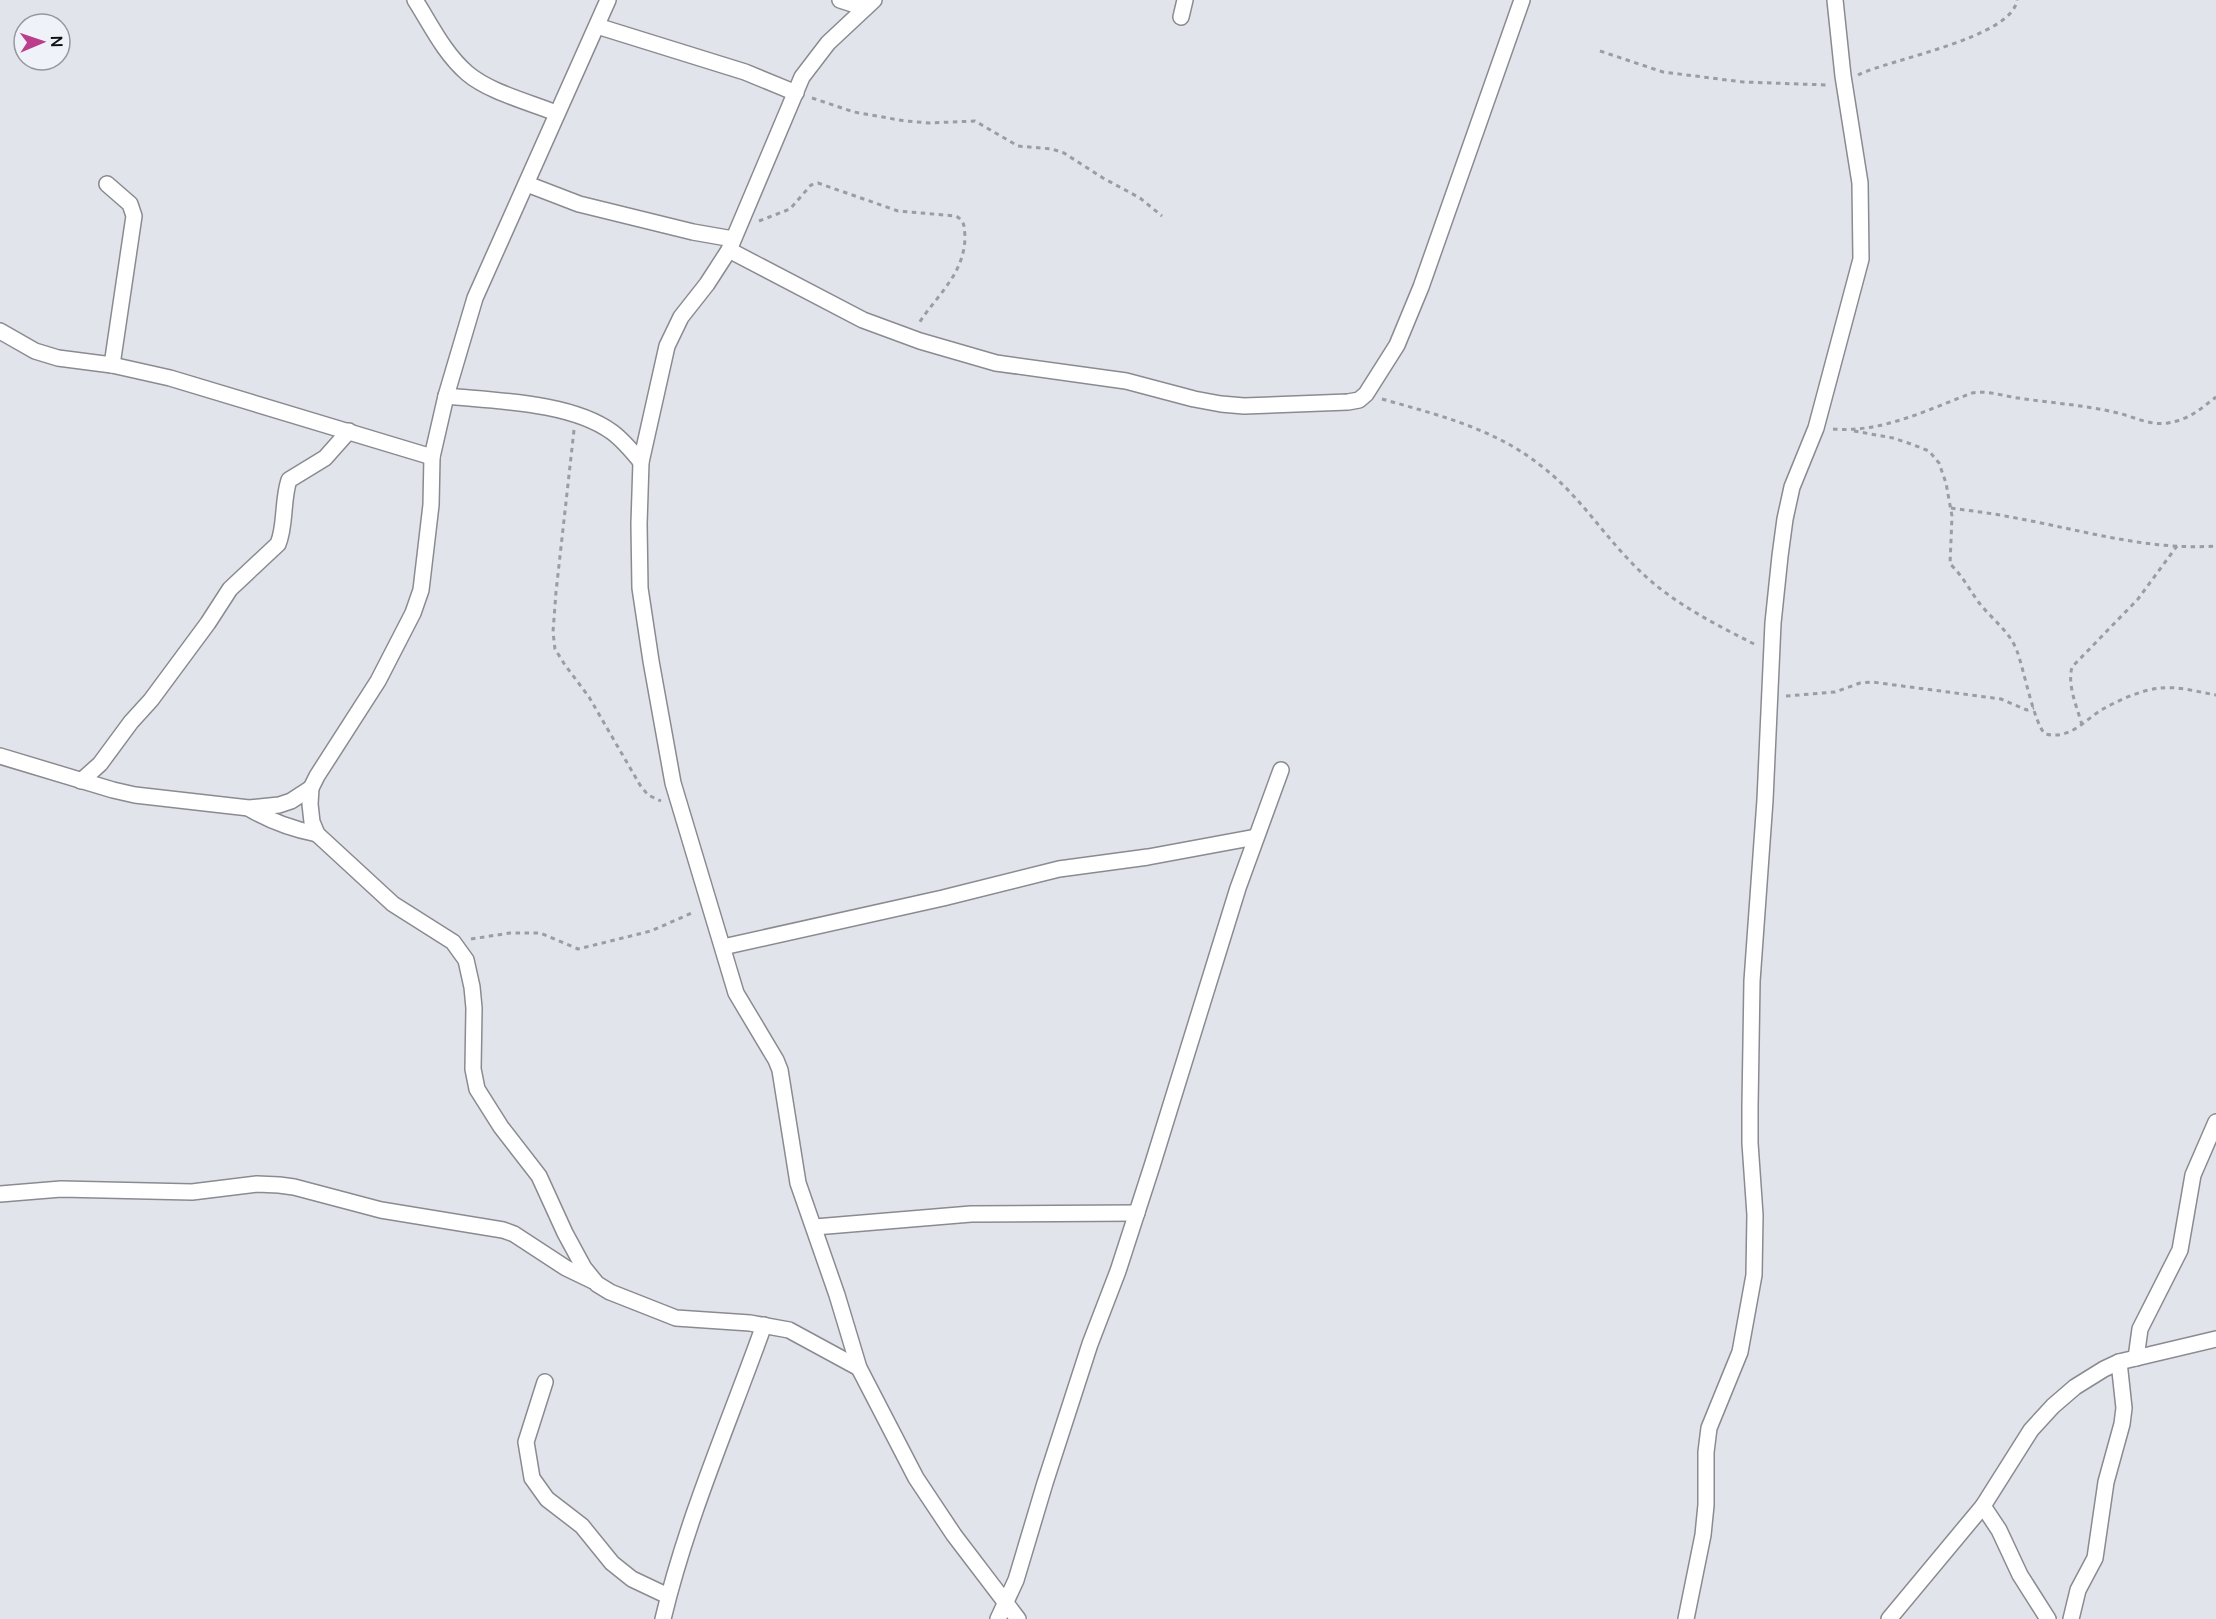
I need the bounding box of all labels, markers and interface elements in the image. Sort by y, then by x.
north arrow [12,12,72,72]
text: N [46,35,68,48]

